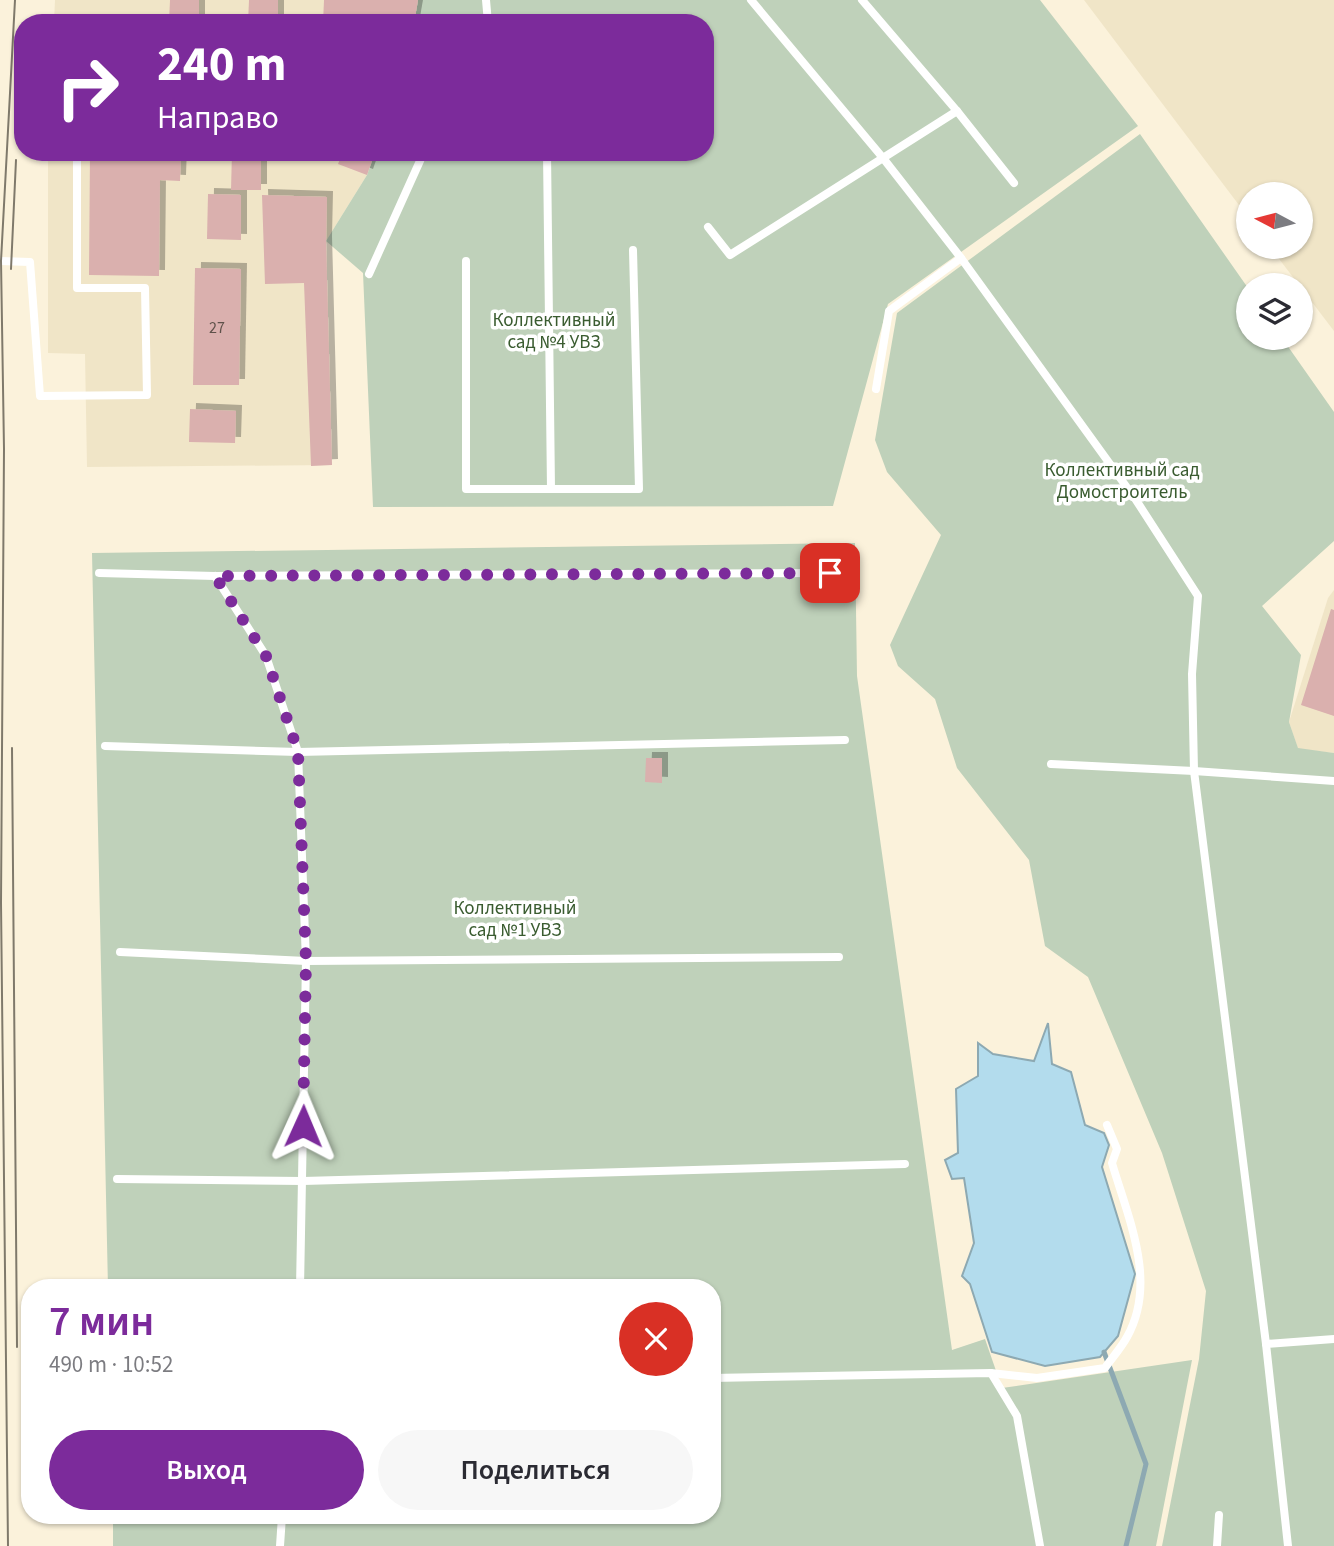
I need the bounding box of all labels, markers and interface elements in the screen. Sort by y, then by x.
text: 240 m [157,30,286,100]
icon: right [42,42,133,133]
text: Направо [157,95,279,141]
north arrow [1236,182,1312,259]
map controls [1236,182,1313,350]
button: layers [1236,273,1313,350]
park label: Коллективный сад №4 УВЗ [492,307,616,356]
house number: 27 [209,317,225,339]
park label: Коллективный сад Домостроитель [1044,457,1200,506]
pin [800,543,860,603]
icon: arrive [811,554,849,592]
park label: Коллективный сад №1 УВЗ [453,895,577,944]
position arrow [266,1089,340,1163]
text: 7 мин [49,1292,154,1352]
button: close [619,1302,693,1376]
text: 490 m · 10:52 [49,1348,173,1381]
button: Выход [49,1430,364,1510]
button: Поделиться [378,1430,693,1510]

